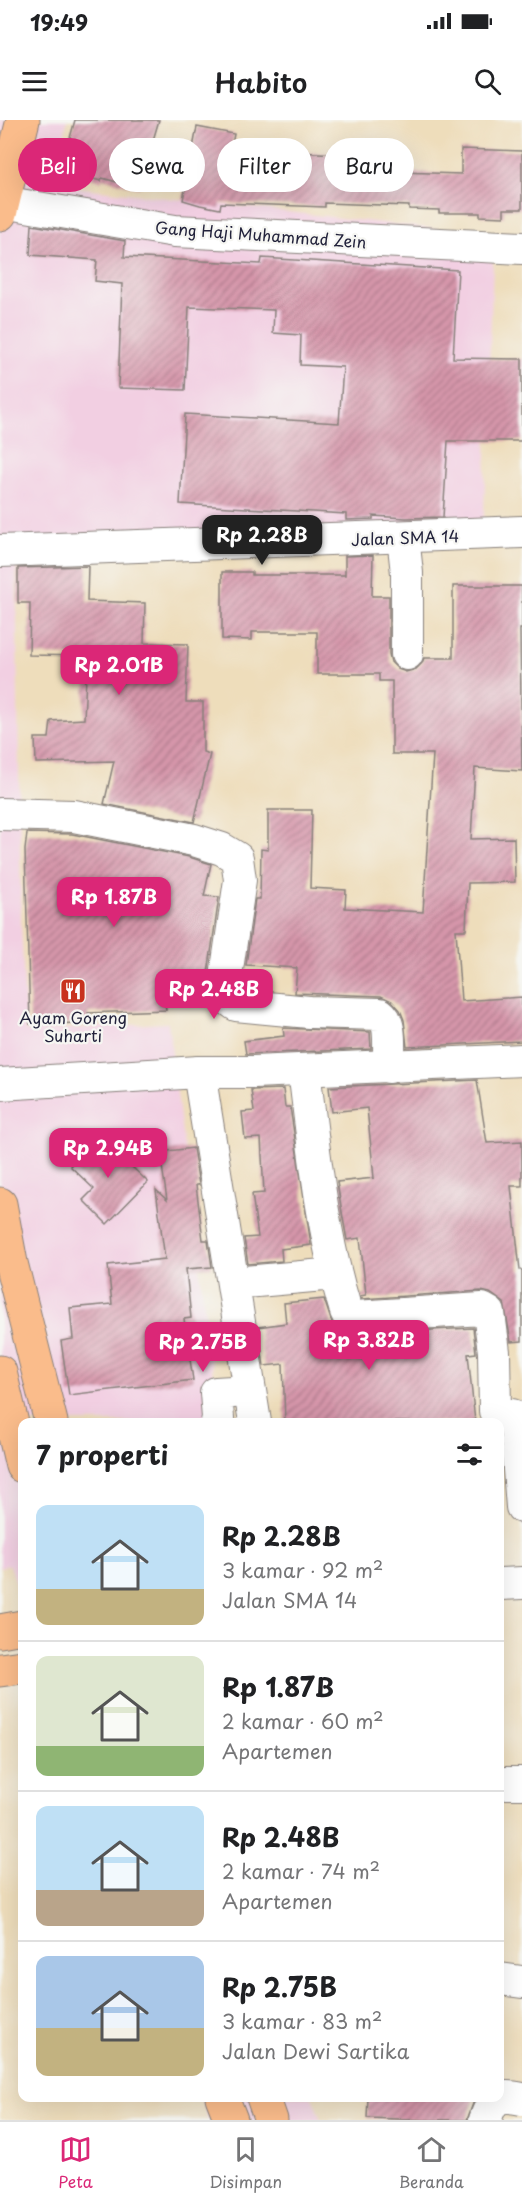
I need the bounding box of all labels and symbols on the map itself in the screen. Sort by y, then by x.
street label: Gang Haji Muhammad Zein [154,215,368,253]
pin: Rp 2.28B [200,515,324,566]
street label: Jalan SMA 14 [351,523,459,551]
pin: Rp 2.01B [57,645,181,696]
pin: Rp 1.87B [52,877,176,928]
pin: Rp 2.48B [152,969,276,1020]
restaurant icon: Ayam Goreng Suharti [58,976,88,1006]
place label: Ayam Goreng Suharti [19,1005,127,1047]
pin: Rp 2.94B [46,1128,170,1179]
pin: Rp 3.82B [307,1320,431,1371]
pin: Rp 2.75B [141,1322,265,1373]

